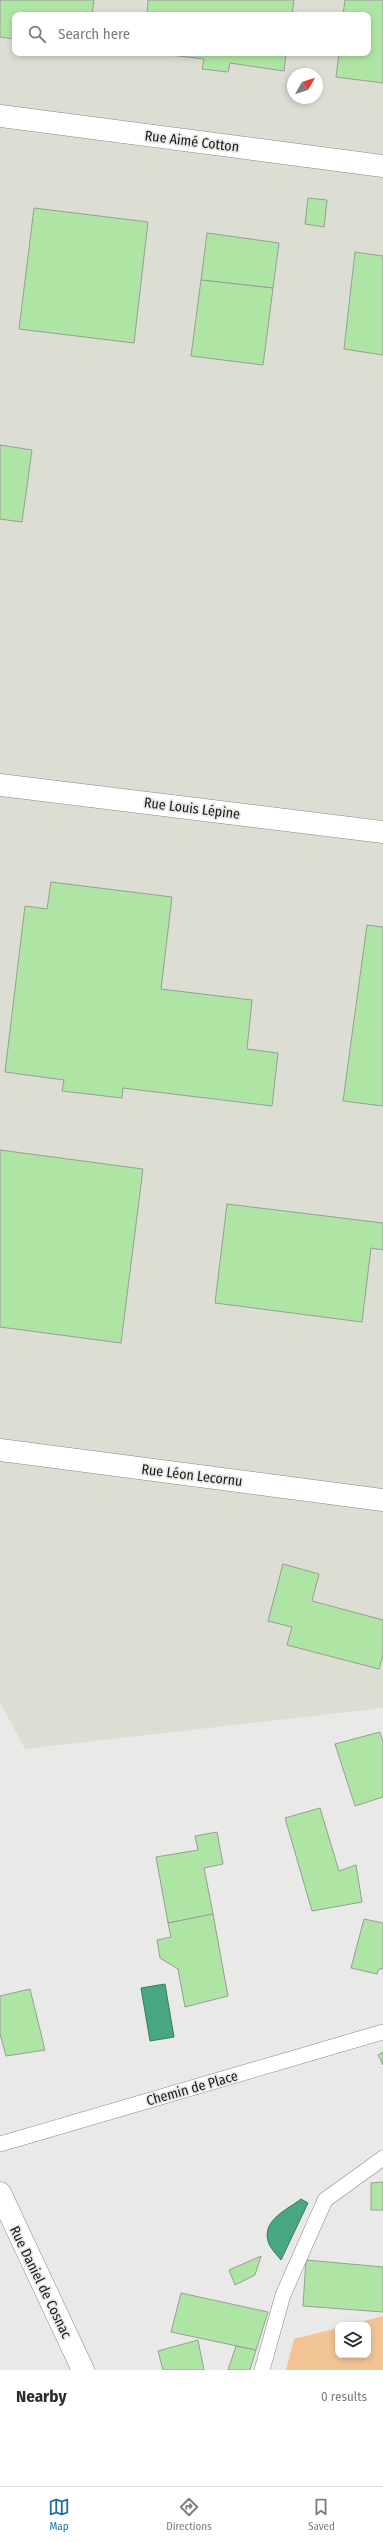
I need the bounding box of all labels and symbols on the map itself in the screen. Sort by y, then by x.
north arrow [287,68,323,104]
street label: Rue Aimé Cotton [144,127,240,156]
street label: Rue Louis Lépine [143,794,241,823]
street label: Rue Léon Lecornu [141,1461,243,1490]
street label: Chemin de Place [144,2067,240,2110]
street label: Rue Daniel de Cosnac [6,2223,75,2341]

